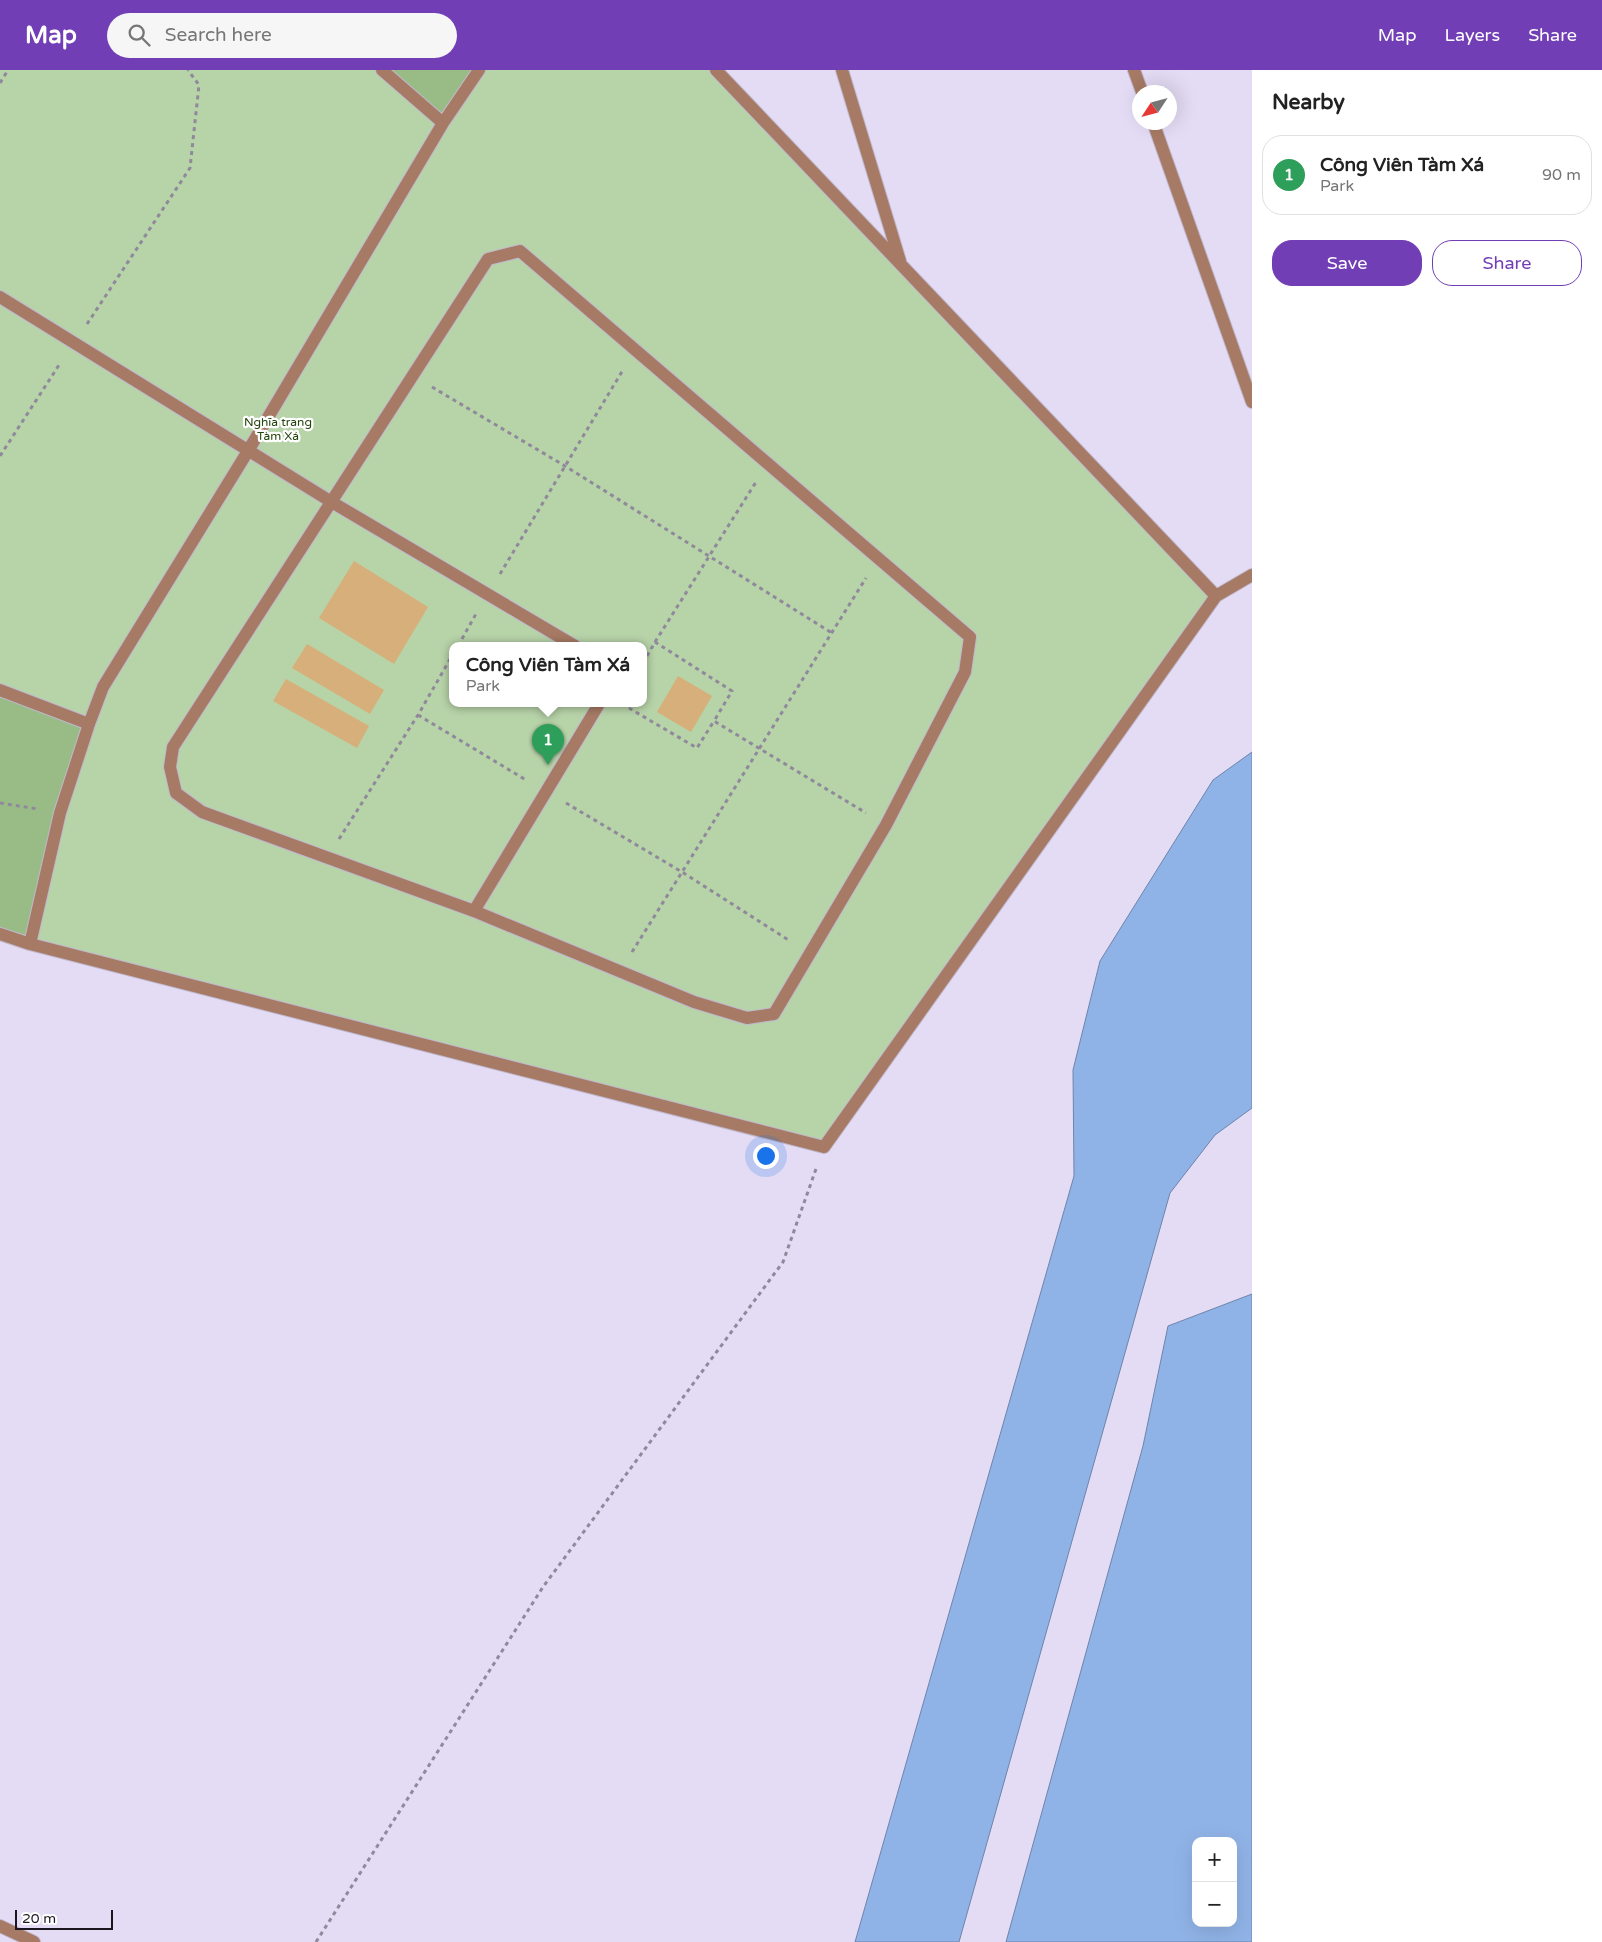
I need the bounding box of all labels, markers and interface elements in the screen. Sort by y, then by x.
search box [107,13,457,58]
text: Map [25,21,77,50]
icon: search [125,21,153,49]
text: Search here [165,24,272,46]
text: Map [1378,24,1417,46]
text: Layers [1445,24,1500,46]
text: Share [1528,24,1577,46]
north arrow [1132,85,1177,130]
text: Nearby [1272,90,1345,115]
text: Công Viên Tàm Xá [1320,154,1484,176]
text: 1 [1284,165,1294,185]
text: 90 m [1542,165,1581,185]
text: Park [1320,176,1354,196]
button: Save [1272,240,1422,286]
button: Share [1432,240,1582,286]
park label: Nghĩa trang Tàm Xá [244,415,312,443]
popup [449,642,647,707]
text: Công Viên Tàm Xá [466,654,630,676]
text: Park [466,676,500,696]
pin: 1 [532,724,564,765]
your location [753,1143,779,1169]
map controls [1192,1837,1237,1927]
button: + [1192,1837,1237,1882]
button: − [1192,1882,1237,1927]
scale bar [15,1907,112,1930]
text: 20 m [22,1910,56,1927]

